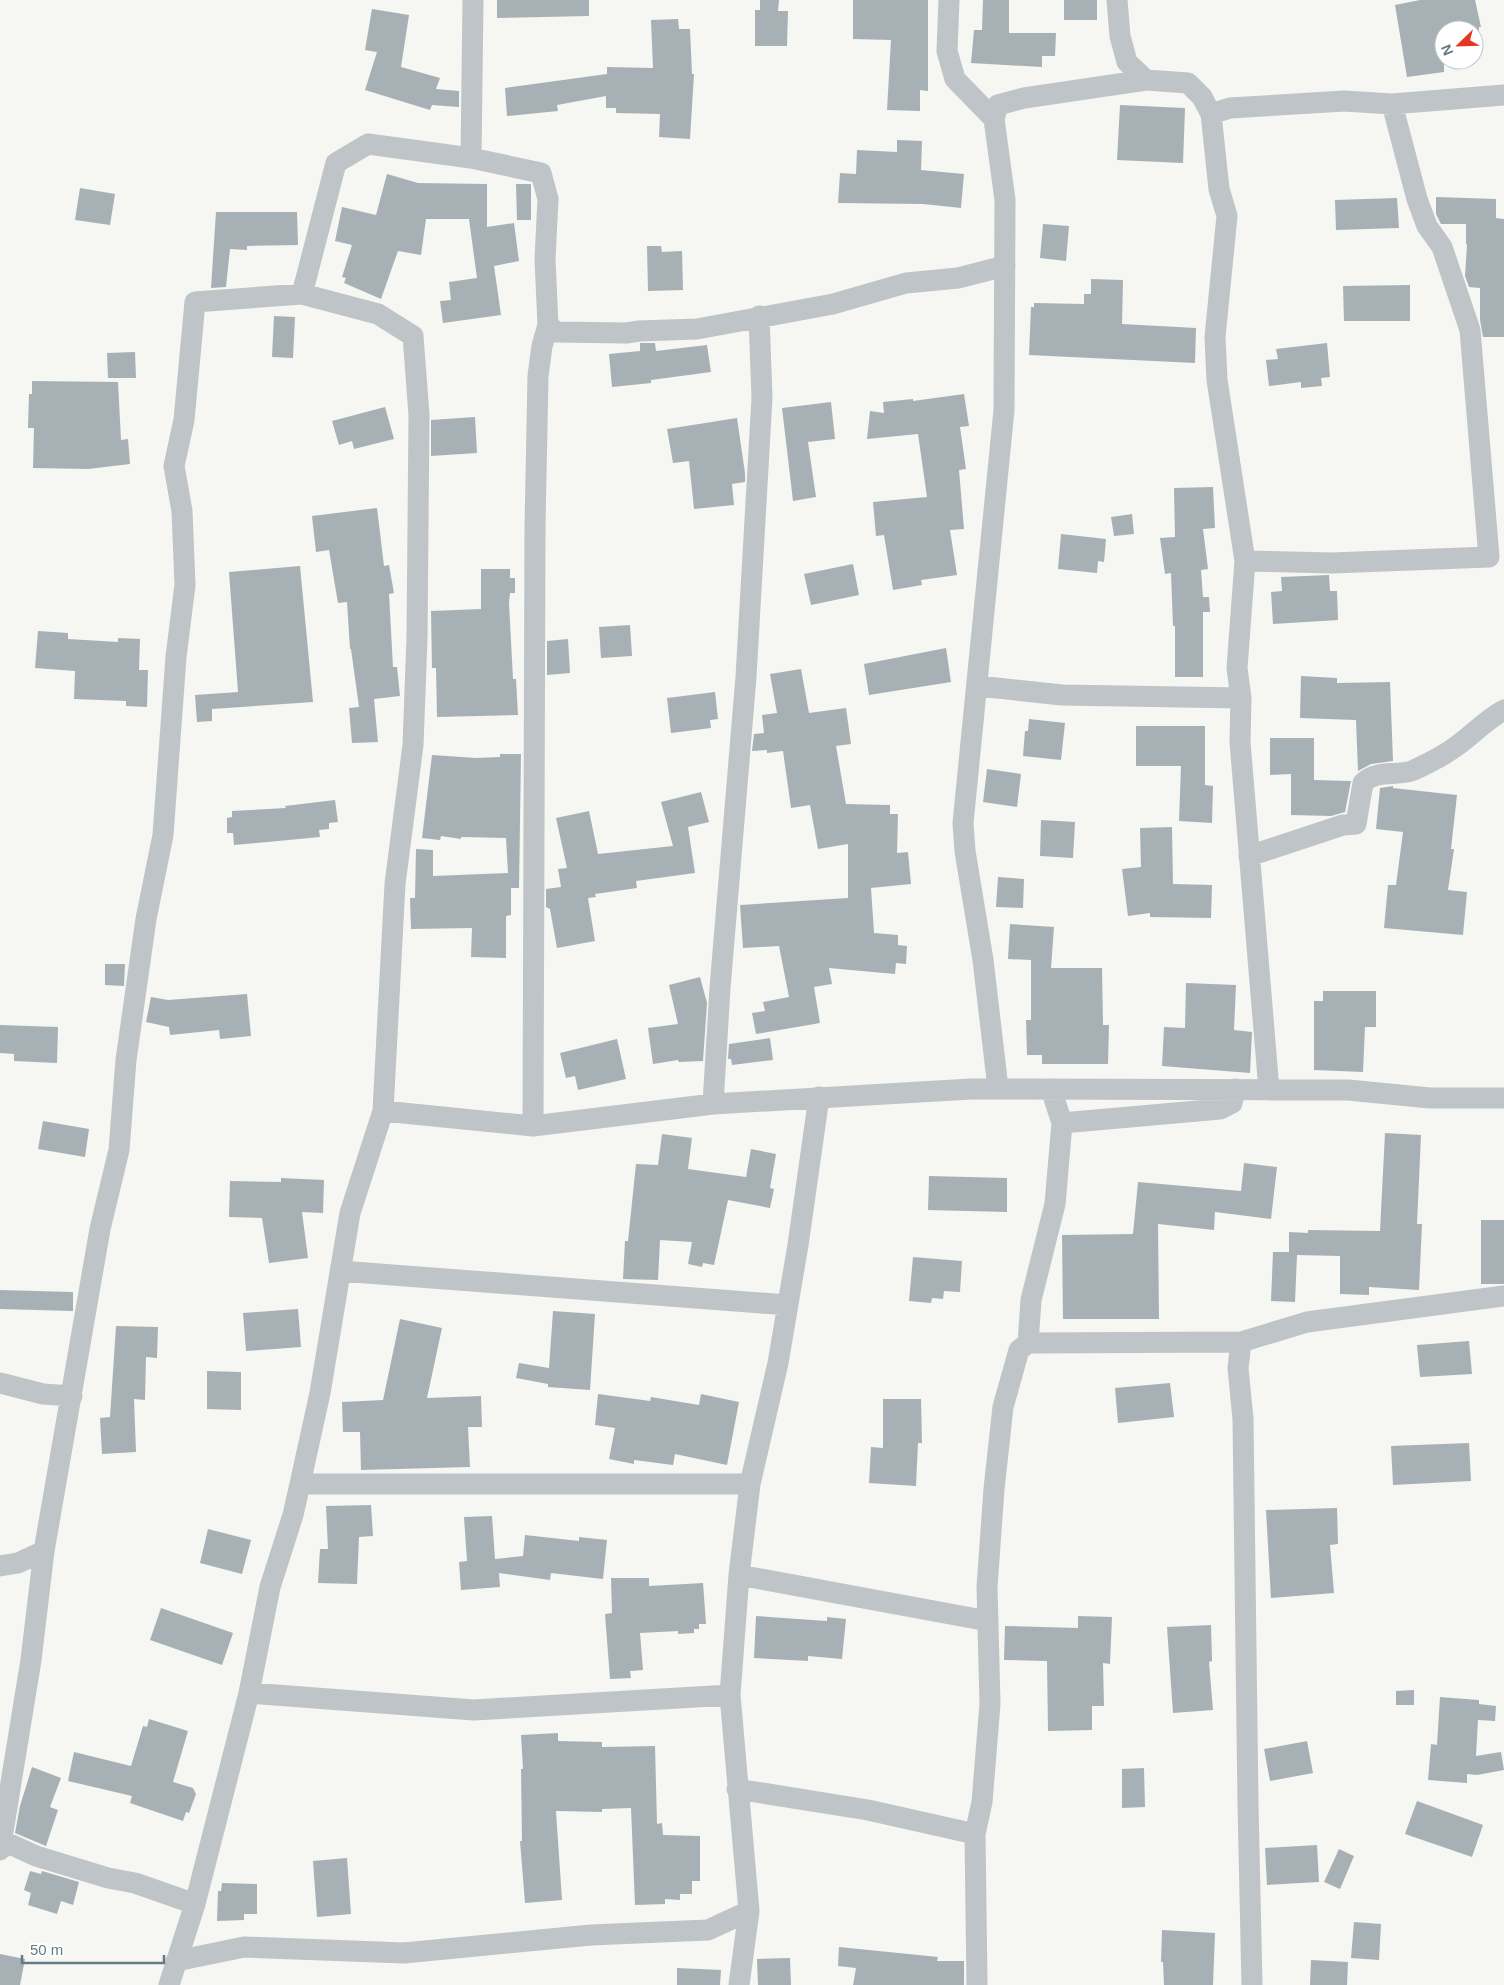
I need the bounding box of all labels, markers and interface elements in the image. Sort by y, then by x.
north arrow [1434,20,1484,70]
text: N [1438,42,1456,58]
scale bar [22,1932,165,1964]
text: 50 m [30,1941,63,1958]

